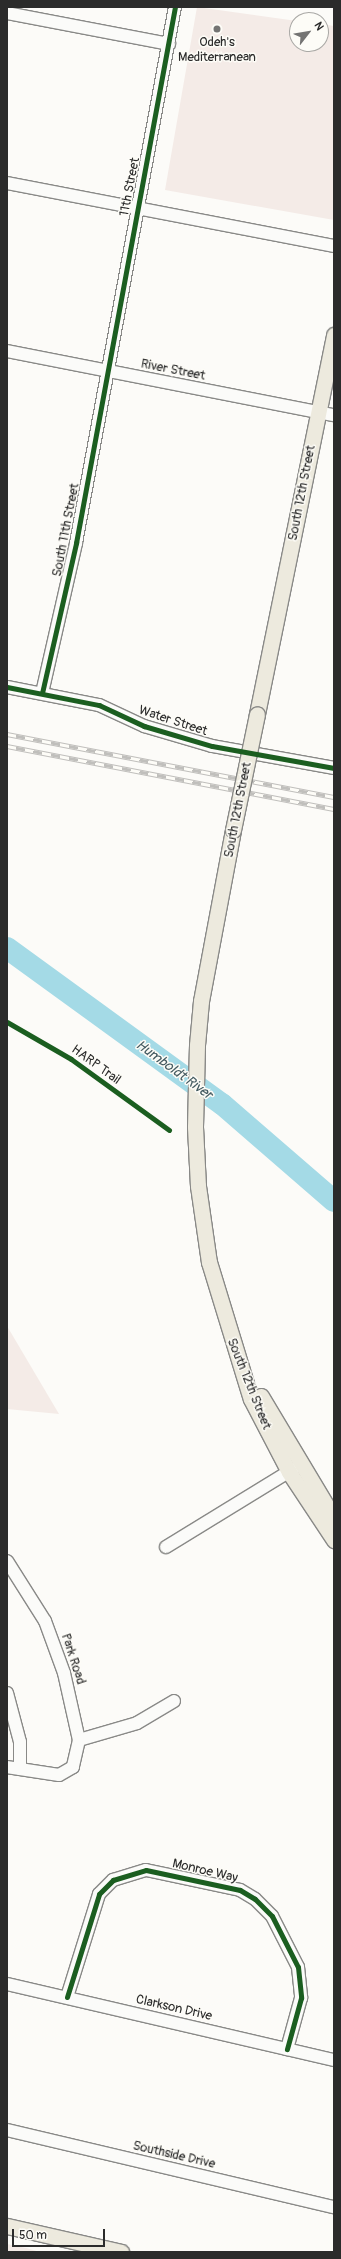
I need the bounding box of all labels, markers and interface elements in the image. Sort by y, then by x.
north arrow [289,12,329,52]
text: N [311,20,326,33]
marker: Odeh's Mediterranean [212,24,222,34]
place label: Odeh's Mediterranean [178,35,256,66]
street label: 11th Street [117,156,143,218]
street label: River Street [140,356,206,384]
street label: South 12th Street [285,444,319,542]
street label: South 11th Street [49,482,83,578]
street label: Water Street [137,703,209,739]
street label: South 12th Street [221,761,255,859]
water label: Humboldt River [132,1037,216,1103]
street label: HARP Trail [68,1042,124,1088]
street label: South 12th Street [224,1336,274,1432]
street label: Park Road [57,1632,89,1686]
street label: Monroe Way [171,1856,239,1886]
street label: Clarkson Drive [134,1992,214,2024]
street label: Southside Drive [131,2138,217,2172]
scale bar [14,2221,107,2247]
text: 50 m [19,2228,47,2243]

